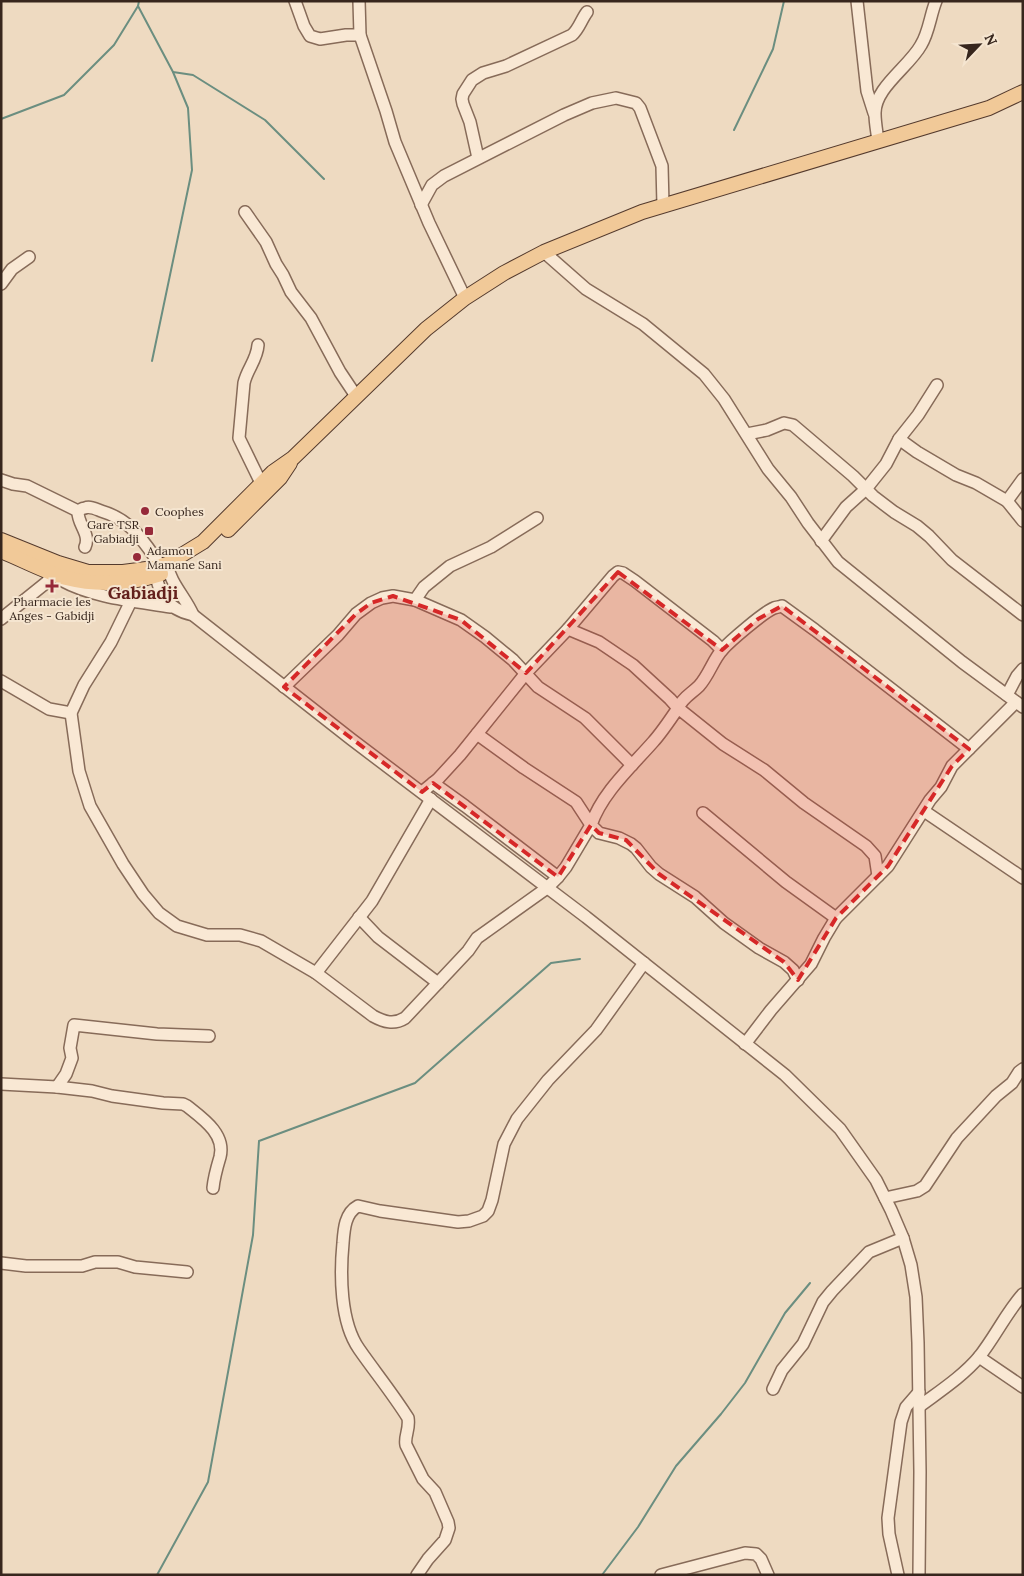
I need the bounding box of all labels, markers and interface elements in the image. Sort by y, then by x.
north arrow [954,20,1004,70]
text: N [980,31,1001,48]
place label: Coophes [155,504,204,519]
marker: Coophes [139,505,151,517]
place label: Gare TSR Gabiadji [87,517,139,546]
marker: Gare TSR Gabiadji [143,525,155,537]
place label: Adamou Mamane Sani [146,543,222,572]
marker: Adamou Mamane Sani [131,551,143,563]
marker: Pharmacie les Anges - Gabidji [46,580,58,592]
district label: Gabiadji [108,581,178,604]
place label: Pharmacie les Anges - Gabidji [9,594,94,623]

